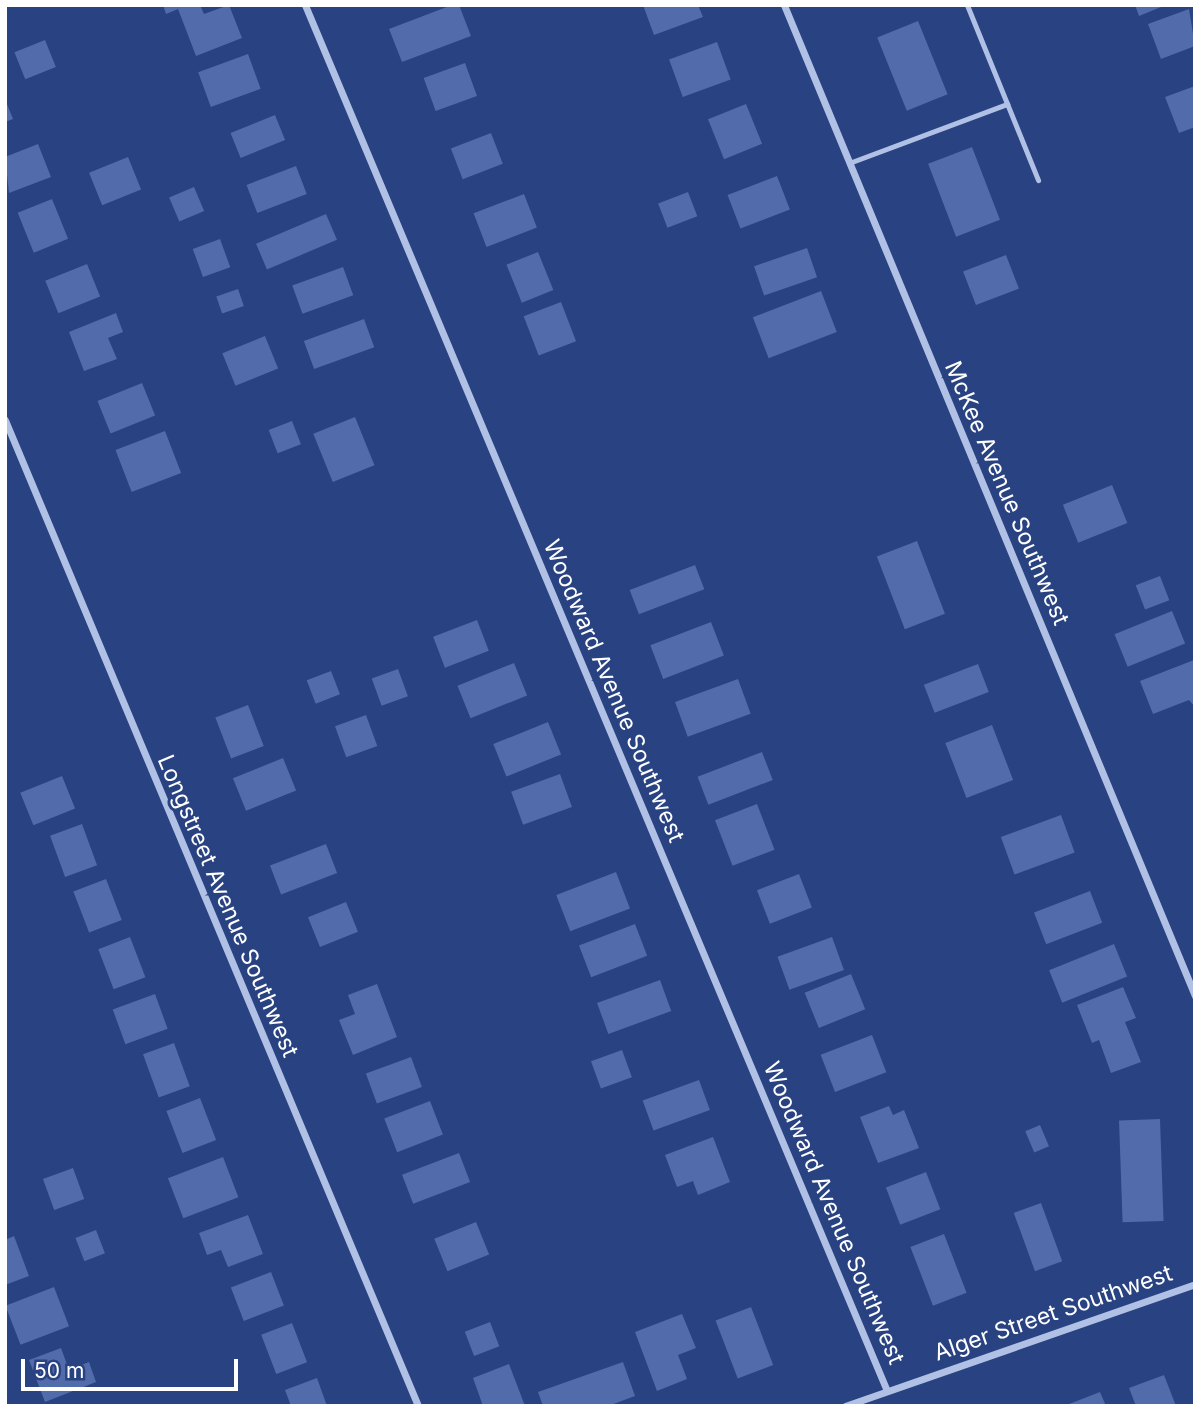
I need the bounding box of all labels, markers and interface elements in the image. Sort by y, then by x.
street label: McKee Avenue Southwest [939,357,1075,629]
street label: Woodward Avenue Southwest [538,536,690,846]
street label: Longstreet Avenue Southwest [152,751,304,1061]
street label: Woodward Avenue Southwest [758,1058,910,1368]
street label: Alger Street Southwest [930,1259,1176,1367]
scale bar [24,1344,242,1388]
text: 50 m [34,1358,84,1383]

